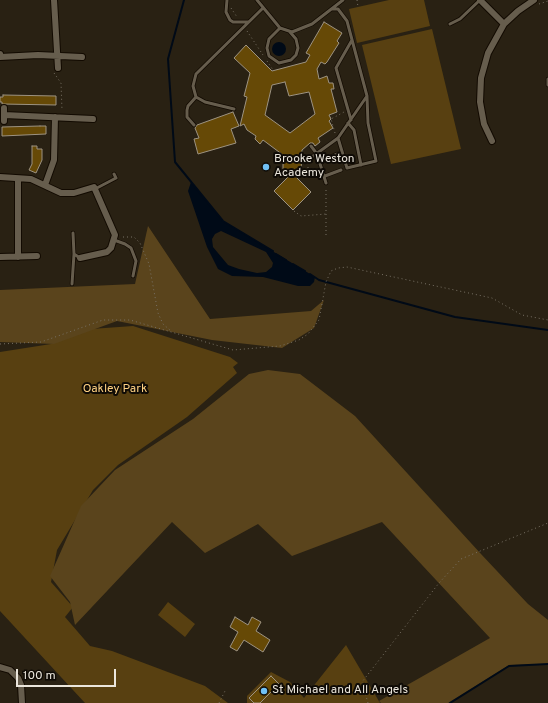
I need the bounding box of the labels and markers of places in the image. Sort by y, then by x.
place label: Brooke Weston Academy [274,153,355,181]
marker: Brooke Weston Academy [261,162,271,172]
place label: St Michael and All Angels [272,684,408,698]
marker: St Michael and All Angels [259,686,269,696]

